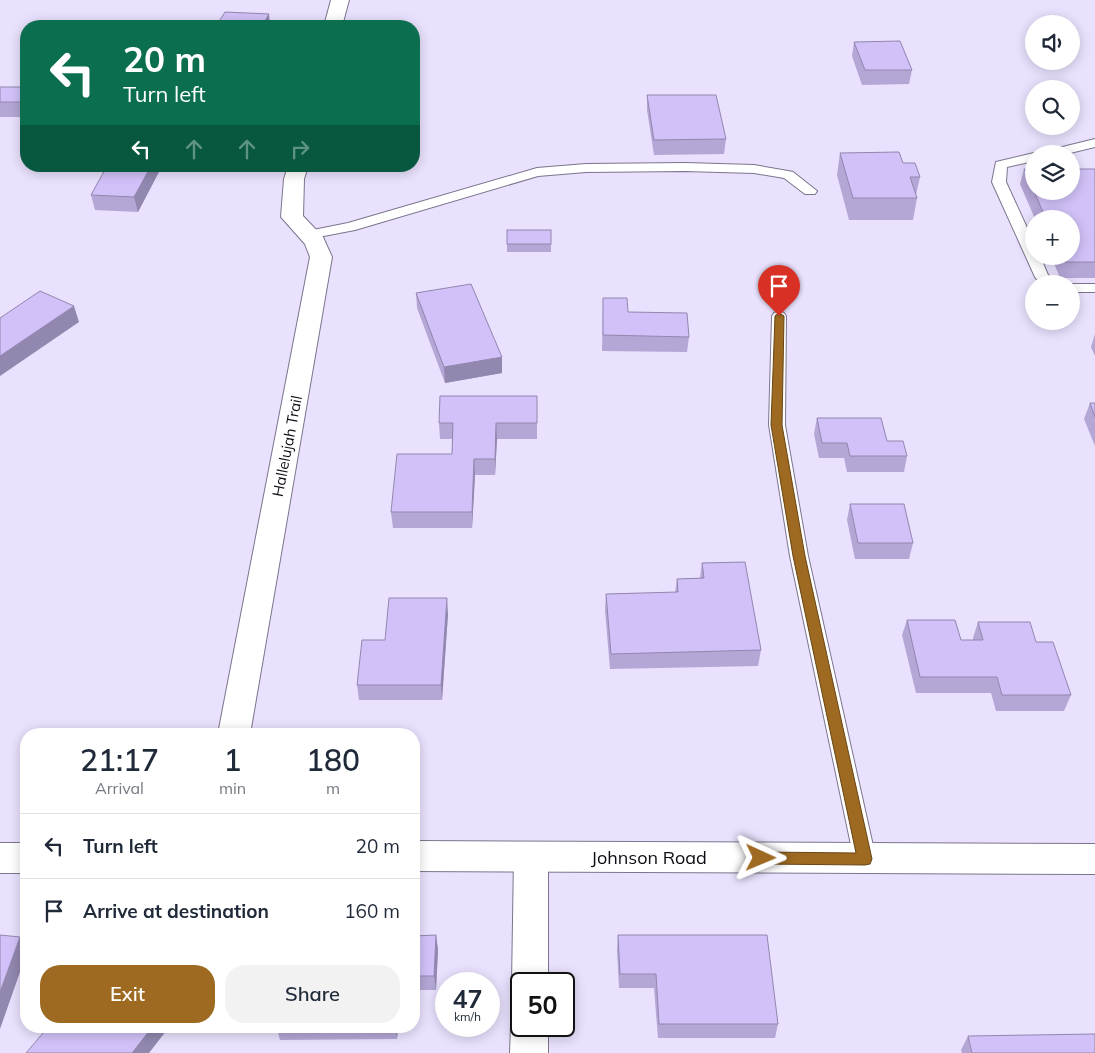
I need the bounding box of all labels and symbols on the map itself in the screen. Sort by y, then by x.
pin [758,265,800,316]
street label: Hallelujah Trail [268,394,306,498]
position arrow [734,831,786,883]
street label: Johnson Road [591,846,707,869]
speed limit sign: 50 [510,972,575,1037]

